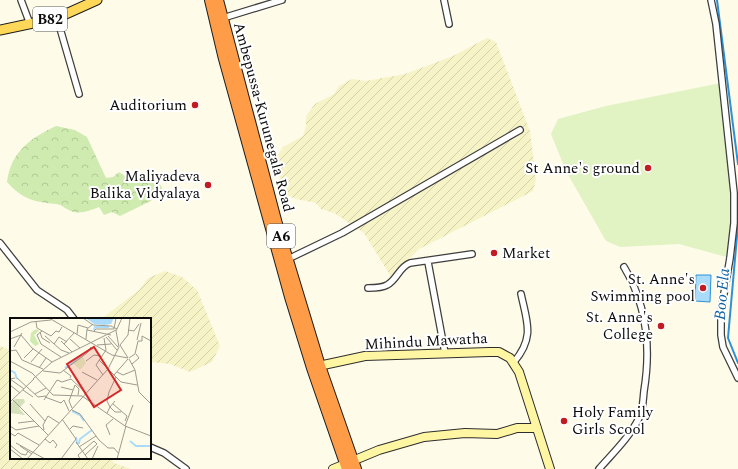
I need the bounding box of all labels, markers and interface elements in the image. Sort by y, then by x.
road number: B82 [33,7,67,31]
street label: Ambepussa-Kurunegala Road [227,20,300,215]
place label: Auditorium [109,94,187,117]
marker: Auditorium [190,100,200,110]
place label: St Anne's ground [525,157,640,180]
marker: St Anne's ground [643,163,653,173]
place label: Maliyadeva Balika Vidyalaya [90,165,201,205]
marker: Maliyadeva Balika Vidyalaya [203,180,213,190]
road number: A6 [267,224,295,248]
place label: Market [502,242,550,265]
marker: Market [489,248,499,258]
water label: Boo Ela [708,267,736,321]
place label: St. Anne's Swimming pool [590,268,695,308]
marker: St. Anne's Swimming pool [698,283,708,293]
place label: St. Anne's College [586,306,653,346]
inset map [10,318,151,459]
marker: St. Anne's College [656,321,666,331]
street label: Mihindu Mawatha [364,327,489,356]
place label: Holy Family Girls Scool [572,401,654,441]
marker: Holy Family Girls Scool [559,416,569,426]

